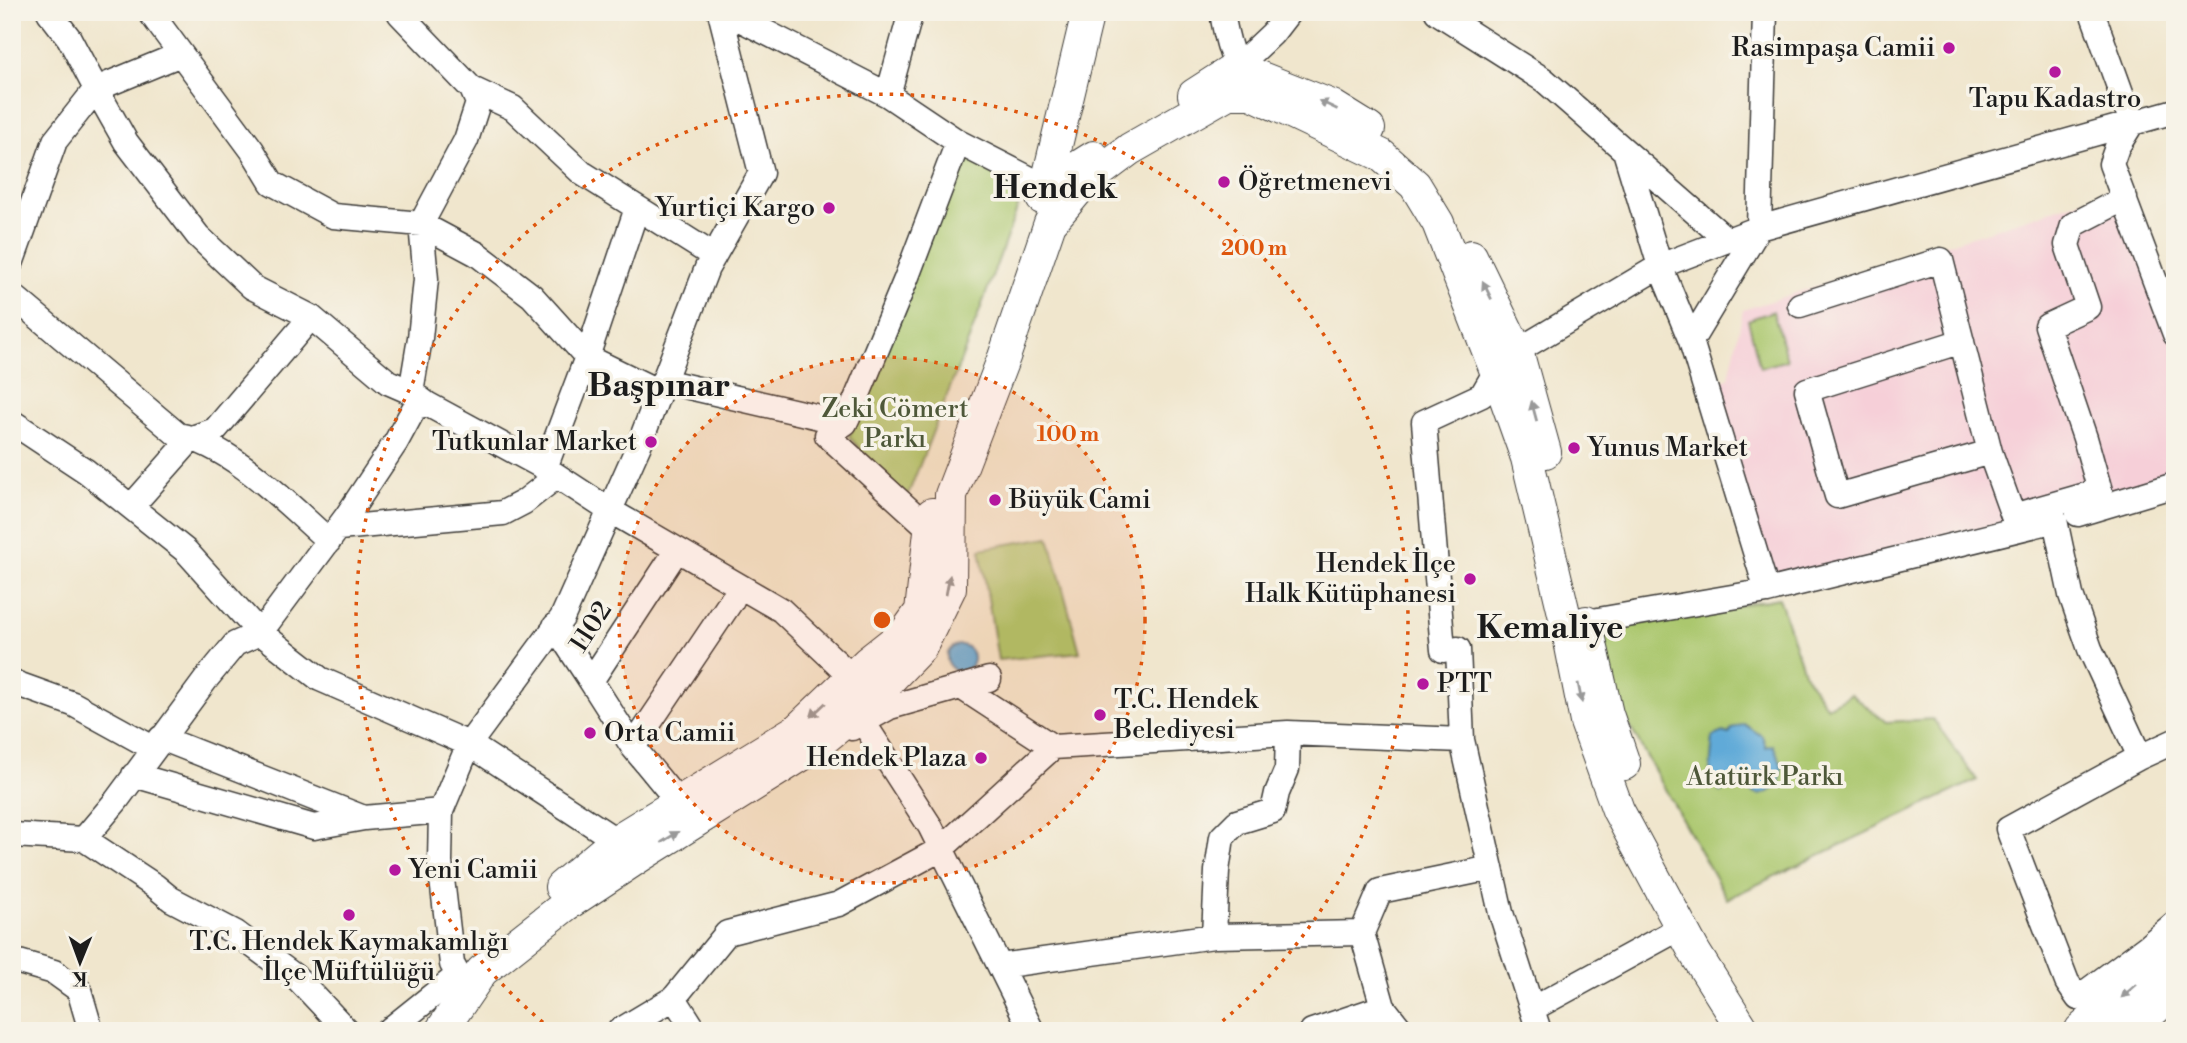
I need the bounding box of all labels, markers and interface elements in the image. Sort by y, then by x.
place label: Rasimpaşa Camii [1732,32,1935,64]
marker: Rasimpaşa Camii [1941,40,1957,56]
marker: Tapu Kadastro [2047,64,2063,80]
place label: Tapu Kadastro [1969,83,2141,115]
one-way arrow [1318,99,1338,111]
place label: Öğretmenevi [1238,165,1392,198]
district label: Hendek [993,168,1118,209]
marker: Öğretmenevi [1216,174,1232,190]
place label: Yurtiçi Kargo [654,192,815,224]
marker: Yurtiçi Kargo [821,200,837,216]
text: 200 m [1221,236,1287,262]
one-way arrow [1481,280,1492,300]
district label: Başpınar [587,366,731,407]
park label: Zeki Cömert Parkı [821,393,969,455]
one-way arrow [1528,400,1538,421]
text: 100 m [1037,422,1099,448]
place label: Tutkunlar Market [432,426,637,458]
place label: Yunus Market [1586,432,1748,464]
marker: Tutkunlar Market [643,434,659,450]
marker: Yunus Market [1566,440,1582,456]
place label: Büyük Cami [1008,484,1151,516]
marker: Büyük Cami [987,492,1003,508]
place label: Hendek İlçe Halk Kütüphanesi [1245,547,1456,610]
marker: Hendek İlçe Halk Kütüphanesi [1462,571,1478,587]
one-way arrow [943,574,954,596]
street label: 1102 [563,596,619,658]
centre of rings [870,608,894,632]
district label: Kemaliye [1477,608,1623,649]
place label: PTT [1437,668,1492,700]
marker: PTT [1415,676,1431,692]
one-way arrow [1575,682,1586,704]
place label: T.C. Hendek Belediyesi [1113,684,1259,746]
one-way arrow [810,701,827,717]
marker: T.C. Hendek Belediyesi [1092,707,1108,723]
place label: Orta Camii [604,717,735,749]
marker: Orta Camii [582,725,598,741]
place label: Hendek Plaza [806,742,968,774]
marker: Hendek Plaza [973,750,989,766]
park label: Atatürk Parkı [1685,761,1844,793]
one-way arrow [660,831,679,844]
place label: Yeni Camii [407,854,538,886]
marker: Yeni Camii [387,862,403,878]
marker: T.C. Hendek Kaymakamlığı İlçe Müftülüğü [341,907,357,923]
place label: T.C. Hendek Kaymakamlığı İlçe Müftülüğü [189,926,509,988]
north arrow [46,928,116,998]
text: K [71,966,88,990]
one-way arrow [2120,983,2138,999]

